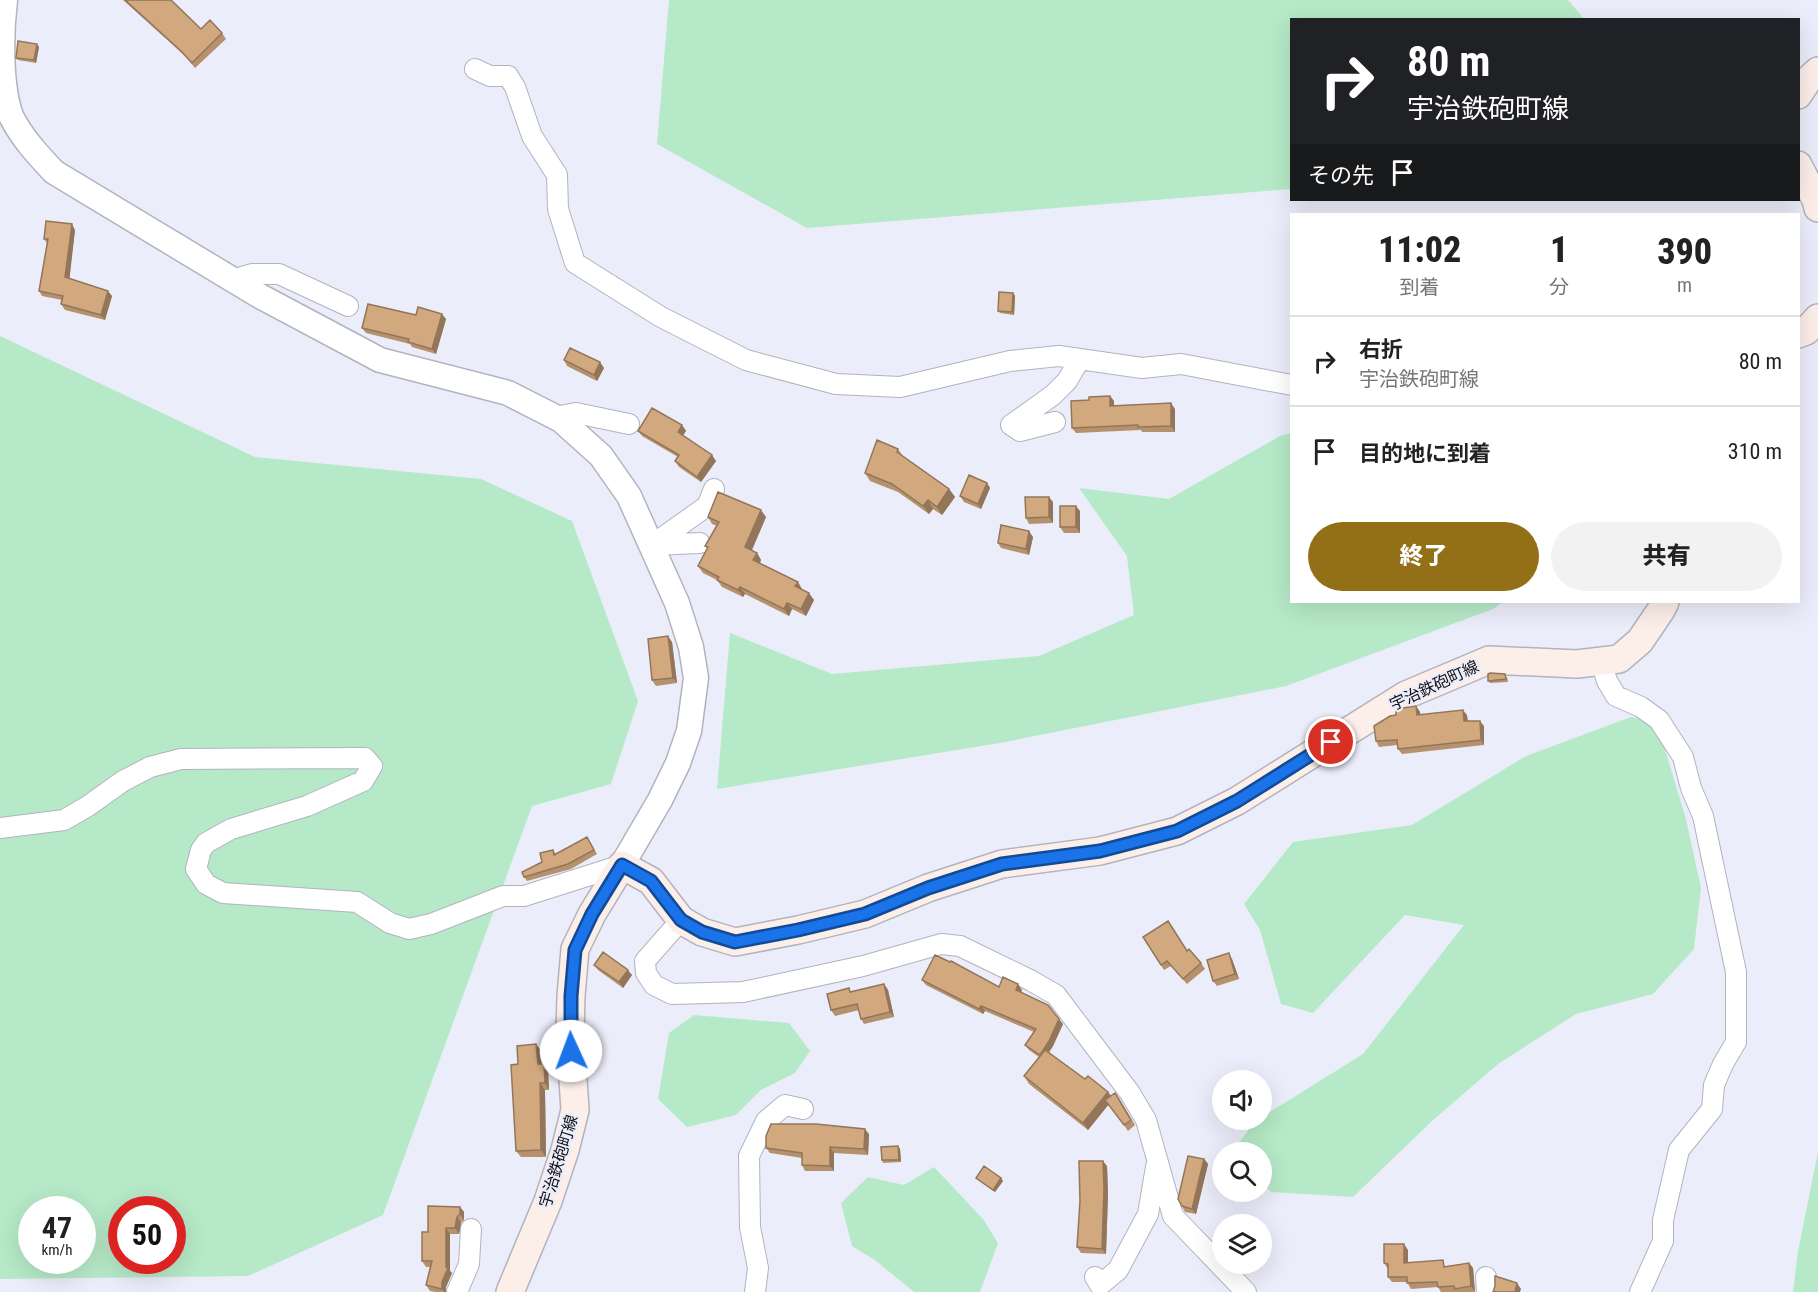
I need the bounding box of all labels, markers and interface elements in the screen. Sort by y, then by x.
text: 80 m [1407,37,1490,86]
icon: right [1308,42,1386,120]
text: 宇治鉄砲町線 [1407,93,1569,125]
icon: arrive [1386,156,1419,189]
text: その先 [1308,163,1374,188]
text: 11:02 [1378,229,1461,271]
text: 1 [1550,229,1568,271]
text: 390 [1657,231,1712,273]
text: m [1677,273,1692,297]
text: 到着 [1400,275,1440,299]
text: 分 [1549,275,1569,299]
text: 右折 [1359,337,1403,362]
icon: right [1308,345,1341,378]
text: 80 m [1739,349,1782,374]
text: 宇治鉄砲町線 [1359,367,1479,391]
icon: arrive [1308,435,1341,468]
text: 310 m [1728,439,1782,464]
text: 目的地に到着 [1359,441,1491,466]
button: 終了 [1308,522,1539,591]
button: 共有 [1551,522,1782,591]
street label: 宇治鉄砲町線 [1387,657,1482,714]
pin [1305,716,1356,767]
icon: arrive [1314,725,1347,758]
position arrow [539,1019,603,1083]
map controls [1212,1070,1272,1274]
button: sound [1212,1070,1272,1130]
street label: 宇治鉄砲町線 [535,1112,582,1210]
button: search [1212,1142,1272,1202]
speed limit sign: 50 [108,1196,186,1274]
text: 47 [42,1210,72,1245]
button: layers [1212,1214,1272,1274]
text: km/h [42,1241,72,1259]

